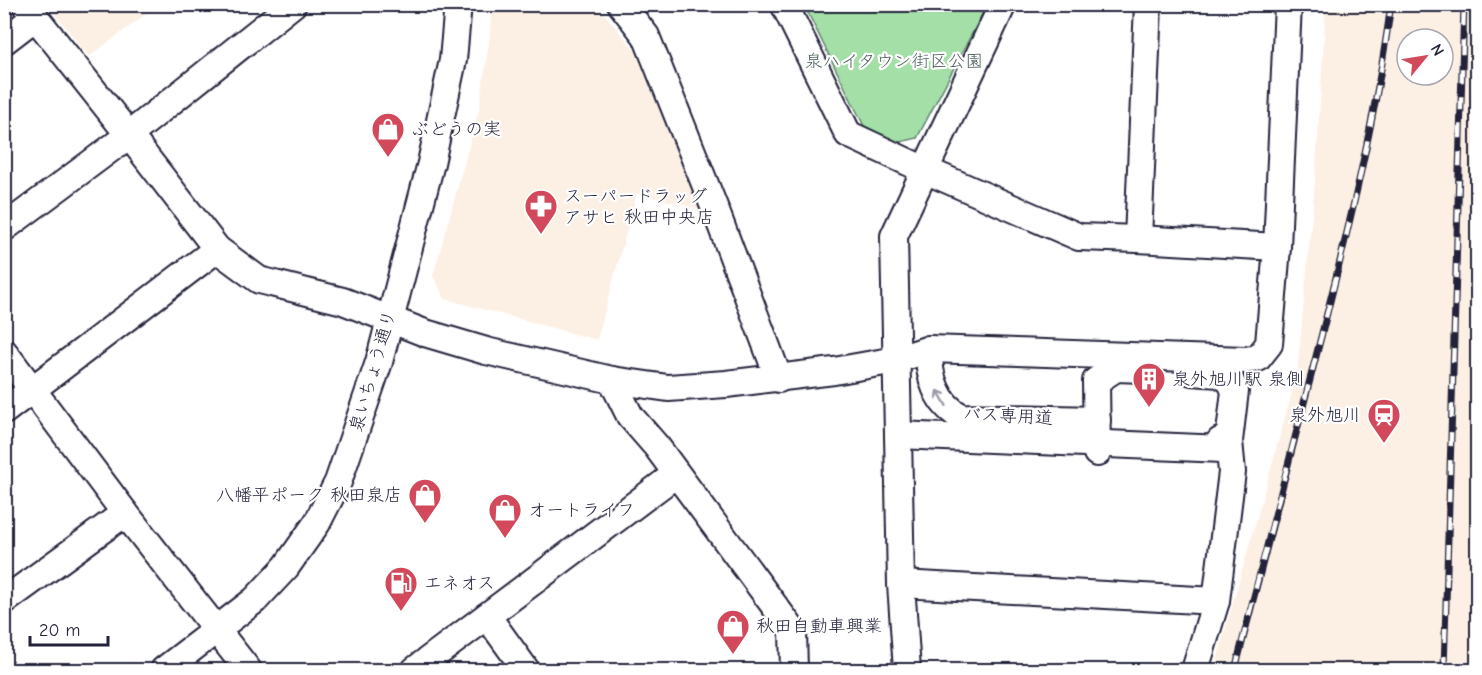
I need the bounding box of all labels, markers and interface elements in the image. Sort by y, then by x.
north arrow [1395,27,1455,87]
text: N [1427,41,1448,59]
park label: 泉ハイタウン街区公園 [805,51,983,72]
shop icon: ぶどうの実 [370,111,406,158]
place label: ぶどうの実 [411,119,501,140]
place label: スーパードラッグ アサヒ 秋田中央店 [564,186,714,228]
pharmacy icon: スーパードラッグ アサヒ 秋田中央店 [523,188,559,235]
street label: 泉いちょう通り [346,308,400,434]
building icon: 泉外旭川駅 泉側 [1131,361,1167,408]
place label: 泉外旭川駅 泉側 [1172,369,1304,390]
one-way arrow [936,390,948,407]
station icon: 泉外旭川 [1366,397,1402,444]
street label: バス専用道 [963,403,1053,429]
place label: 泉外旭川 [1289,405,1361,426]
shop icon: 八幡平ポーク 秋田泉店 [407,477,443,524]
place label: 八幡平ポーク 秋田泉店 [216,485,402,506]
shop icon: オートライフ [487,492,523,539]
place label: オートライフ [528,500,635,521]
fuel station icon: エネオス [383,565,419,612]
place label: エネオス [424,573,495,594]
shop icon: 秋田自動車興業 [715,608,751,655]
scale bar [30,609,108,647]
place label: 秋田自動車興業 [756,616,882,637]
text: 20 m [39,620,80,641]

